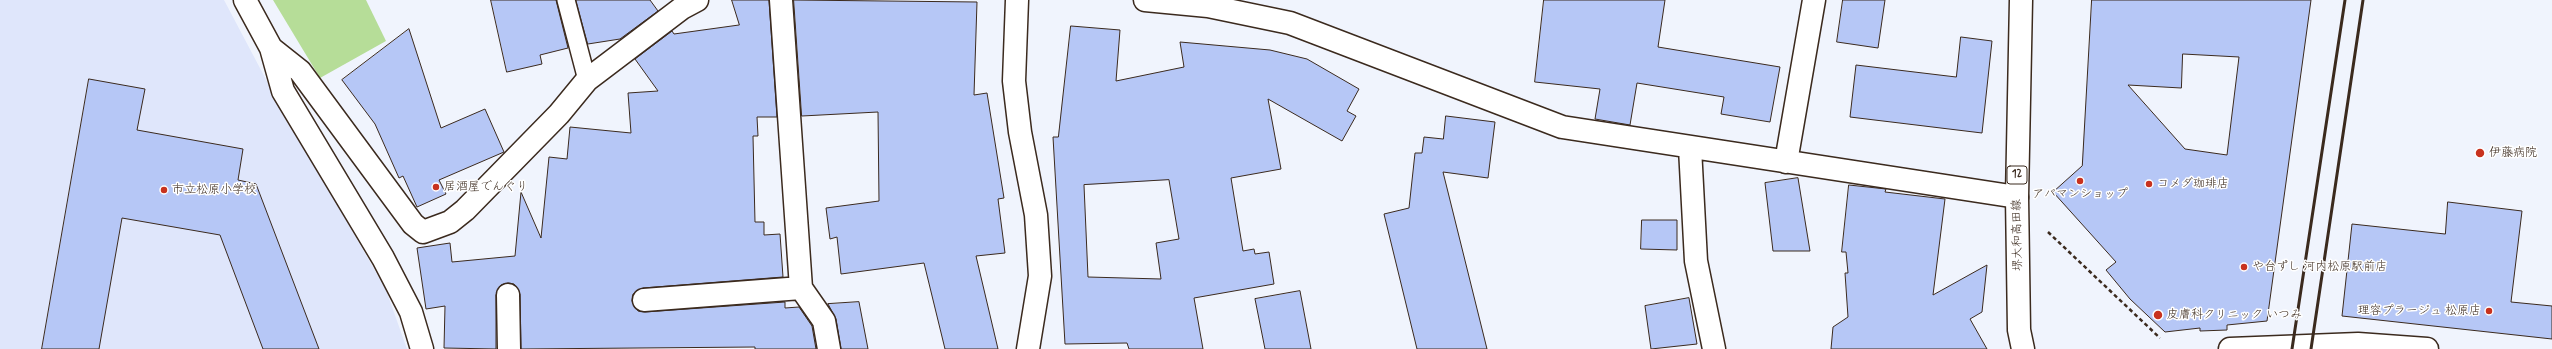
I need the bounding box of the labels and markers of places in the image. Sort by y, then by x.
place label: 伊藤病院 [2489,146,2537,160]
marker: 伊藤病院 [2474,147,2486,159]
marker: アパマンショップ [2075,176,2085,186]
place label: コメダ珈琲店 [2157,177,2229,191]
marker: コメダ珈琲店 [2144,179,2154,189]
place label: 居酒屋でんぐり [444,180,528,194]
marker: 居酒屋でんぐり [431,182,441,192]
place label: 市立松原小学校 [172,183,256,197]
marker: 市立松原小学校 [159,185,169,195]
place label: アパマンショップ [2032,187,2128,201]
place label: や台ずし 河内松原駅前店 [2252,260,2387,274]
marker: や台ずし 河内松原駅前店 [2239,262,2249,272]
place label: 理容プラージュ 松原店 [2358,304,2481,318]
marker: 理容プラージュ 松原店 [2484,306,2494,316]
place label: 皮膚科クリニック いつみ [2167,308,2302,322]
marker: 皮膚科クリニック いつみ [2152,309,2164,321]

